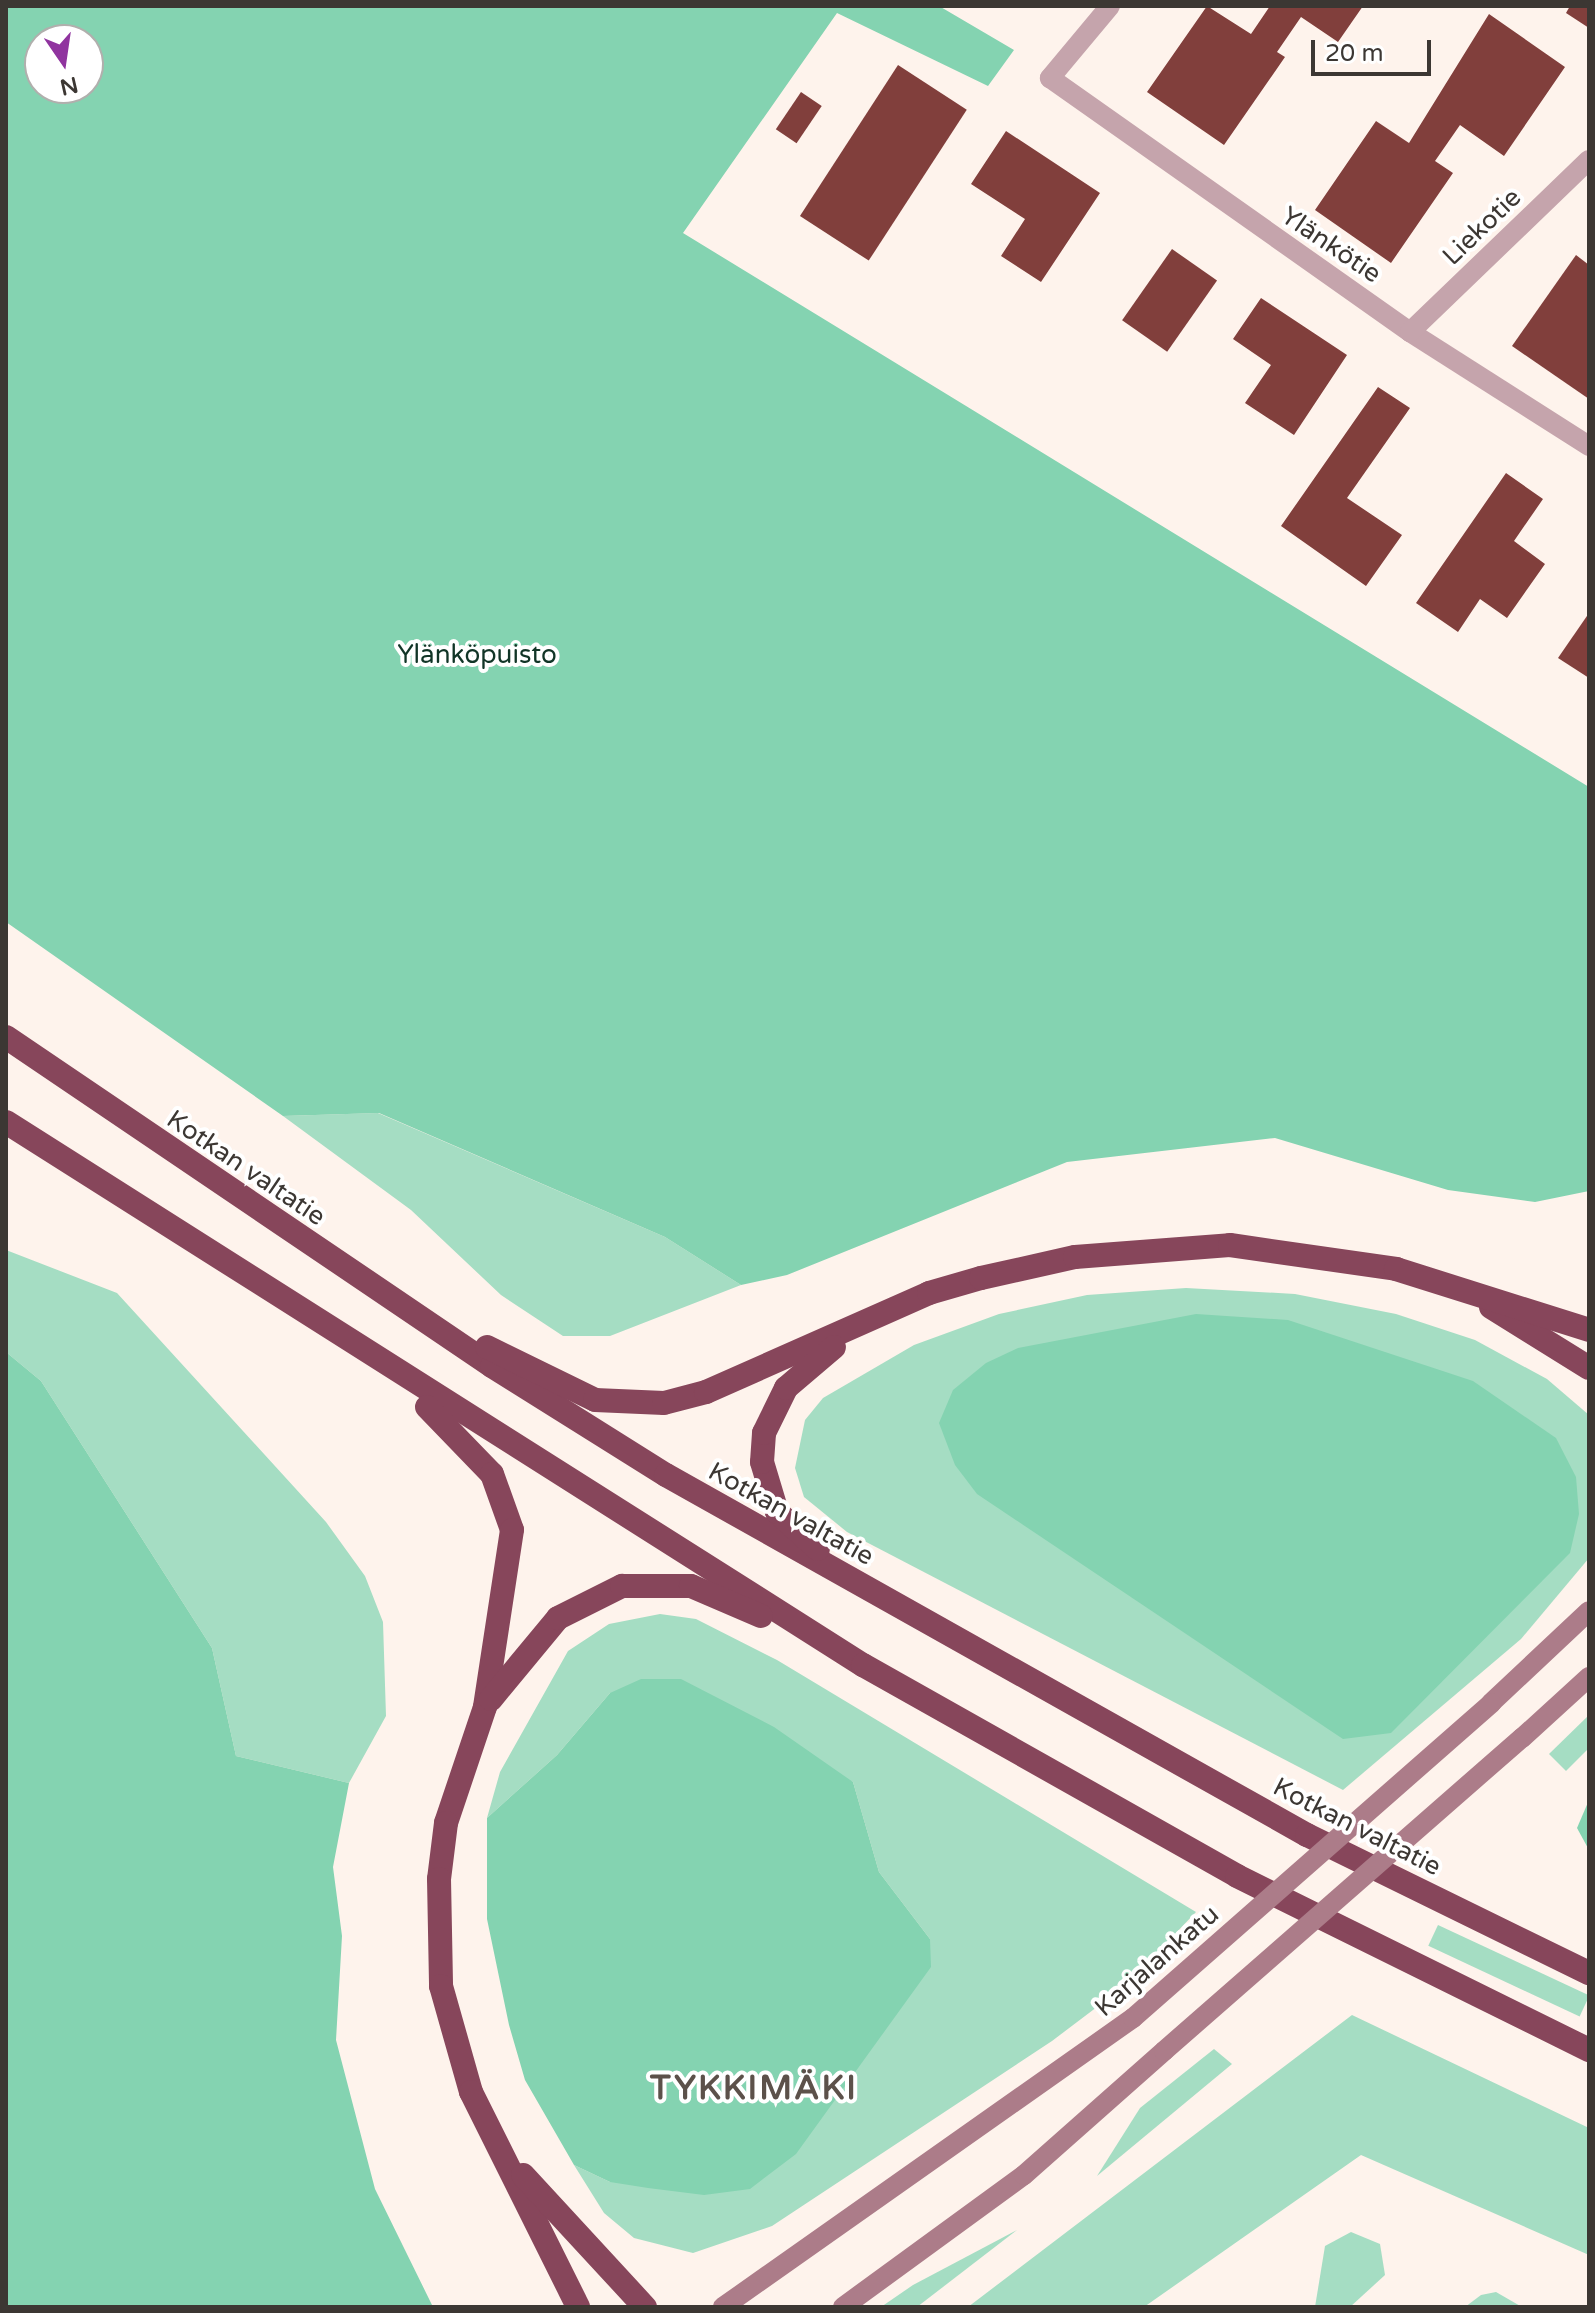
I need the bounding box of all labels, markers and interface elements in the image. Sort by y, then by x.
north arrow [24,24,104,104]
scale bar [1315,24,1435,74]
text: 20 m [1325,39,1383,68]
text: N [57,71,80,100]
street label: Liekotie [1436,182,1528,272]
street label: Ylänkötie [1275,200,1387,290]
park label: Ylänköpuisto [397,639,557,671]
street label: Kotkan valtatie [161,1104,331,1232]
street label: Kotkan valtatie [703,1456,879,1572]
street label: Kotkan valtatie [1268,1771,1446,1883]
street label: Karjalankatu [1089,1899,1225,2023]
district label: TYKKIMÄKI [650,2069,858,2109]

